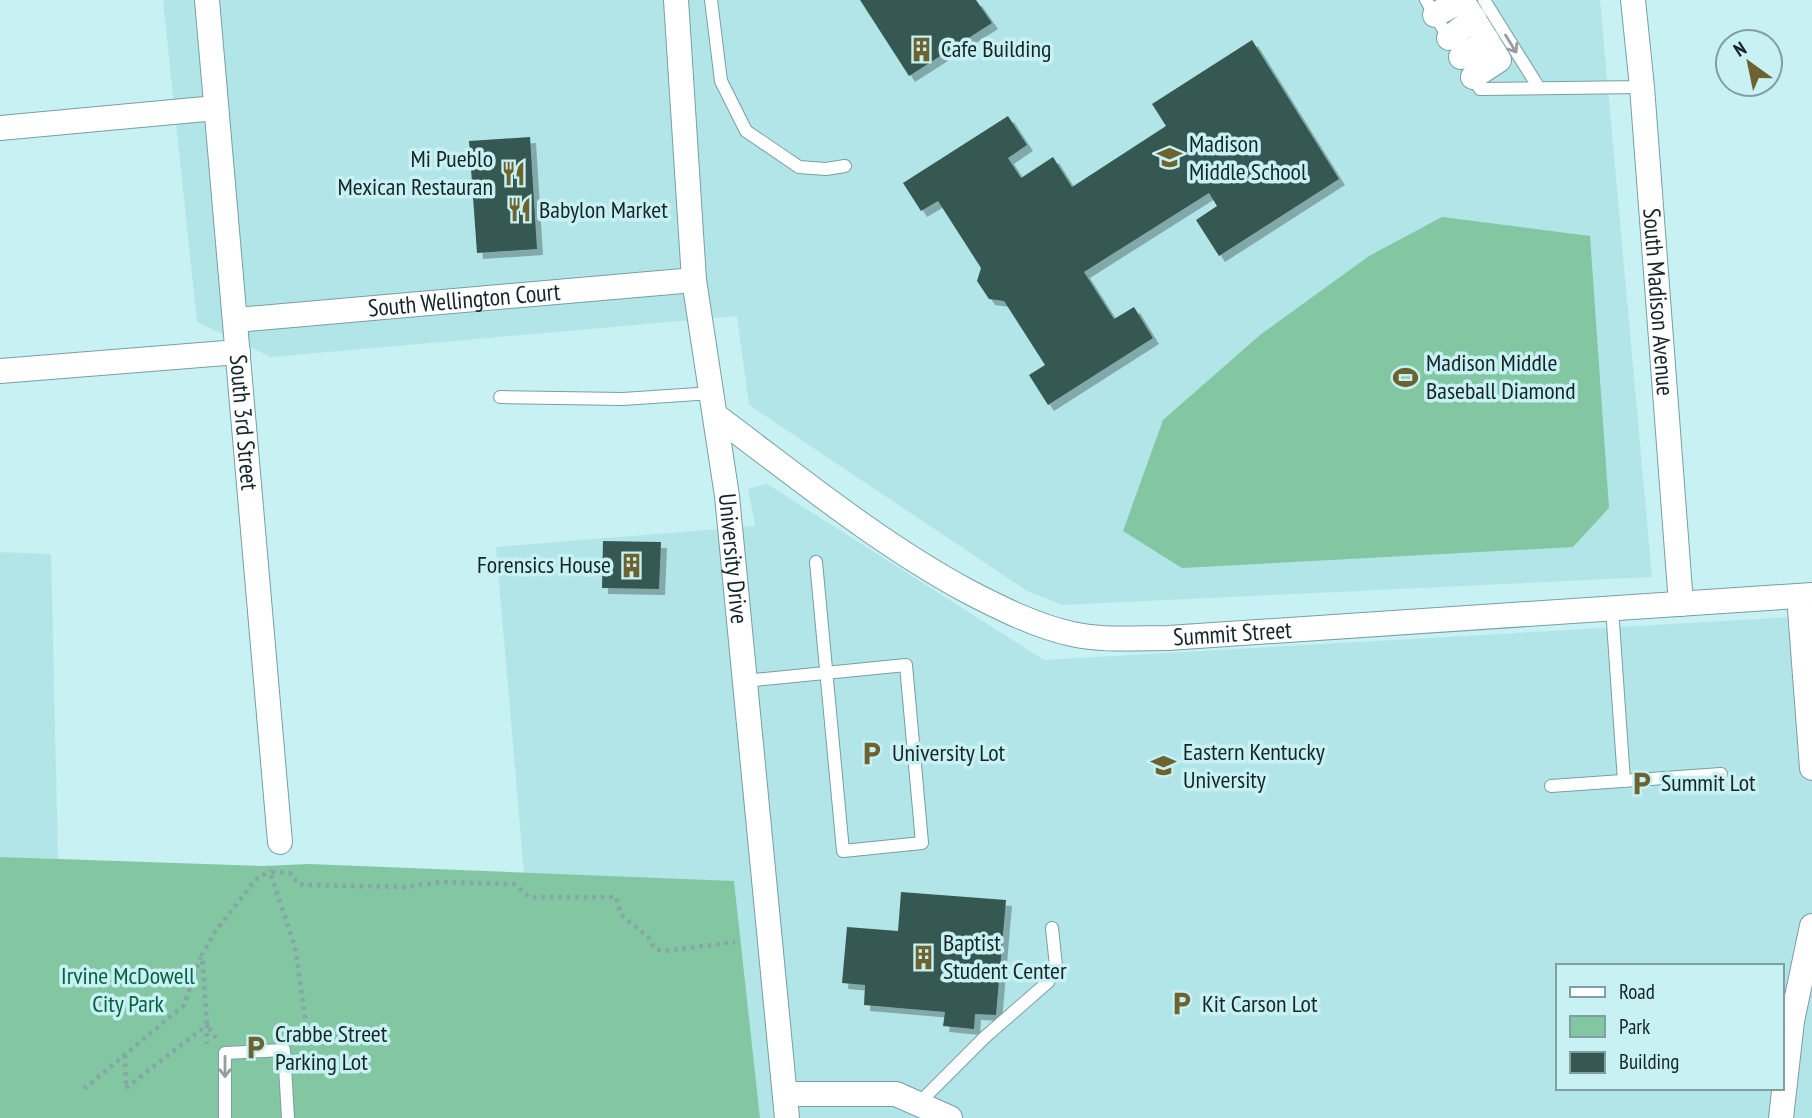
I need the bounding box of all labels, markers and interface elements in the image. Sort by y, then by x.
north arrow [1714,28,1784,98]
place label: Cafe Building [941,33,1051,64]
one-way arrow [1505,34,1519,54]
building icon: Cafe Building [907,35,935,63]
text: N [1729,36,1751,62]
place label: Madison Middle School [1189,128,1307,187]
place label: Mi Pueblo Mexican Restauran [337,143,493,202]
school or university icon: Madison Middle School [1155,144,1183,172]
restaurant icon: Mi Pueblo Mexican Restauran [499,159,527,187]
place label: Babylon Market [539,194,668,225]
restaurant icon: Babylon Market [505,196,533,224]
street label: South Madison Avenue [1636,207,1681,397]
street label: South Wellington Court [367,276,562,323]
place label: Madison Middle Baseball Diamond [1426,347,1576,406]
street label: South 3rd Street [223,353,265,492]
sports icon: Madison Middle Baseball Diamond [1392,363,1420,391]
street label: University Drive [712,492,755,625]
place label: Forensics House [477,549,611,580]
building icon: Forensics House [617,551,645,579]
street label: Summit Street [1172,614,1293,653]
place label: Eastern Kentucky University [1183,736,1325,795]
place label: University Lot [892,737,1006,768]
parking icon: University Lot [858,739,886,767]
school or university icon: Eastern Kentucky University [1149,752,1177,780]
place label: Summit Lot [1661,767,1756,798]
parking icon: Summit Lot [1627,769,1655,797]
place label: Baptist Student Center [943,927,1067,986]
building icon: Baptist Student Center [909,943,937,971]
park label: Irvine McDowell City Park [61,960,195,1019]
legend [1556,964,1784,1090]
text: Road [1619,978,1655,1005]
place label: Kit Carson Lot [1202,988,1318,1019]
parking icon: Kit Carson Lot [1168,990,1196,1018]
text: Park [1619,1013,1650,1040]
place label: Crabbe Street Parking Lot [275,1018,388,1077]
parking icon: Crabbe Street Parking Lot [241,1034,269,1062]
text: Building [1619,1048,1679,1075]
one-way arrow [218,1055,232,1078]

